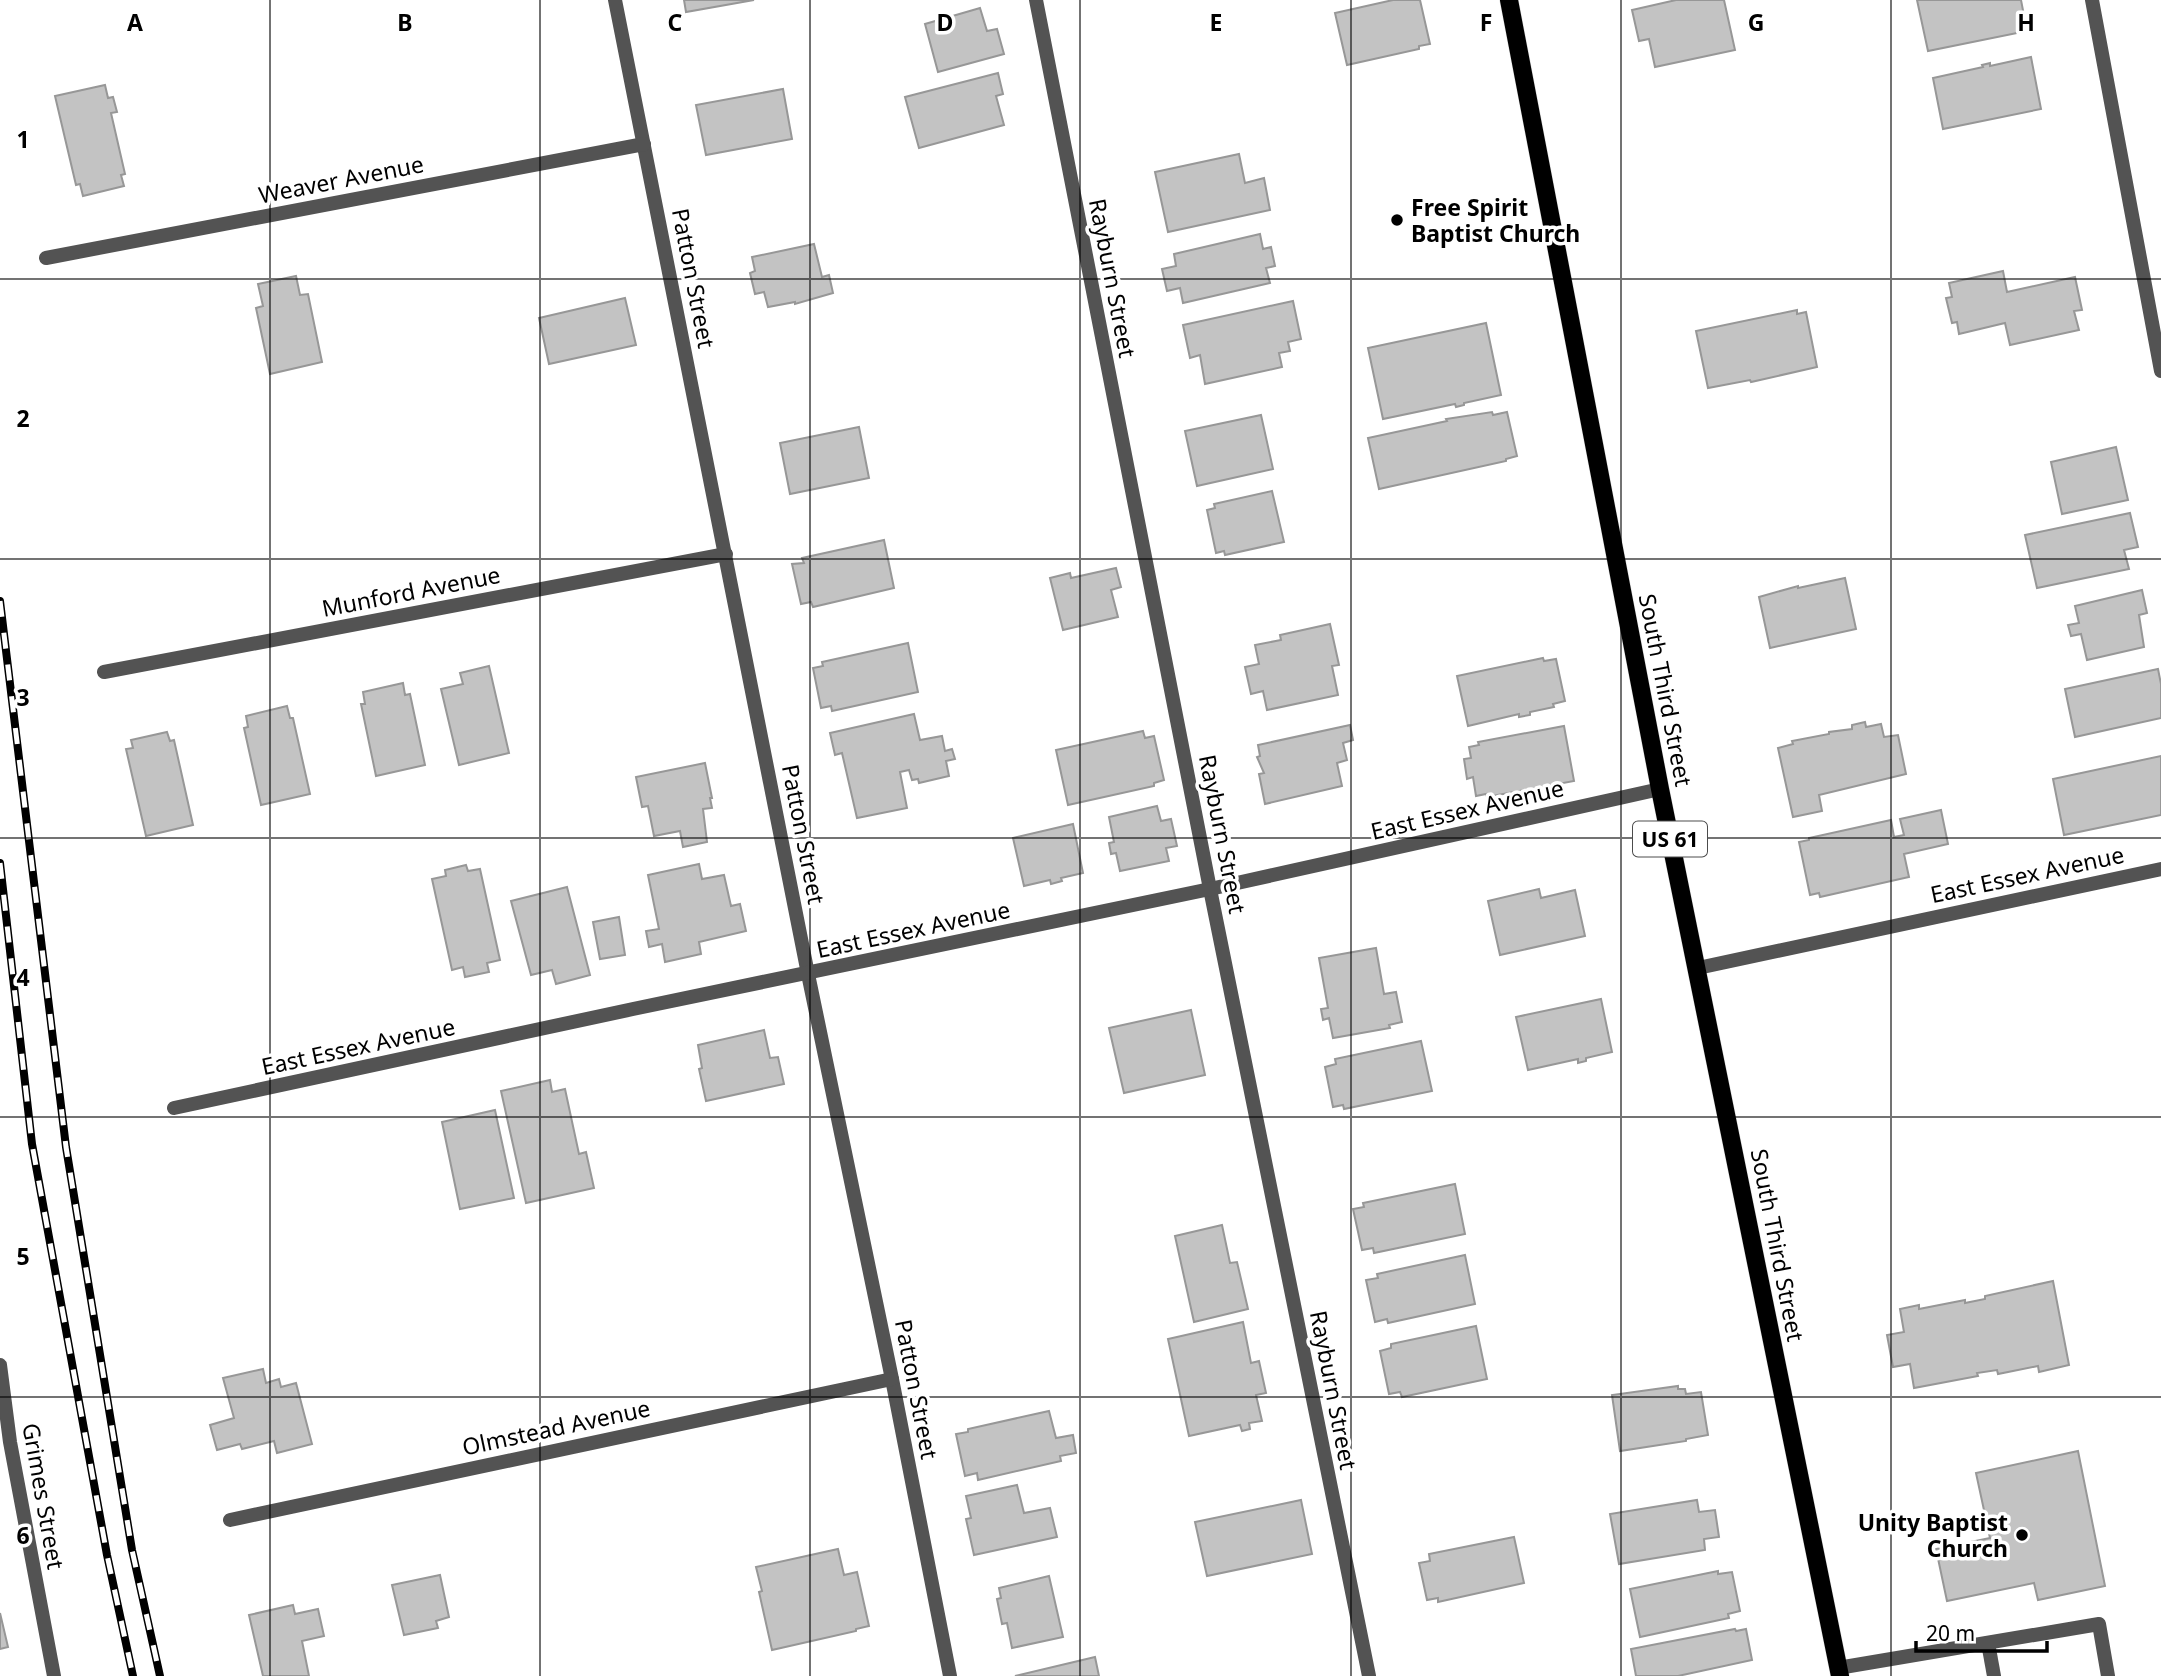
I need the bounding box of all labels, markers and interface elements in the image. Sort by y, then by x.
text: A [127,6,143,38]
text: B [397,6,413,38]
text: C [668,6,683,38]
text: D [937,6,953,38]
text: E [1210,6,1222,38]
text: F [1480,6,1492,38]
text: G [1748,6,1764,38]
text: H [2017,6,2035,38]
text: 1 [16,123,30,155]
street label: Weaver Avenue [256,147,426,211]
place label: Free Spirit Baptist Church [1411,191,1580,249]
street label: Rayburn Street [1082,196,1144,360]
street label: Patton Street [665,205,723,351]
marker: Free Spirit Baptist Church [1389,212,1405,228]
text: 2 [16,402,30,434]
street label: Munford Avenue [319,558,503,624]
street label: South Third Street [1632,591,1700,789]
text: 3 [16,681,30,713]
street label: Rayburn Street [1192,752,1254,916]
street label: Patton Street [775,761,833,907]
street label: East Essex Avenue [1367,771,1567,847]
road number: US 61 [1633,822,1707,856]
street label: East Essex Avenue [1927,838,2127,910]
street label: East Essex Avenue [813,893,1013,965]
text: 4 [16,961,30,993]
street label: East Essex Avenue [258,1010,458,1082]
street label: South Third Street [1744,1146,1812,1344]
text: 5 [16,1240,30,1272]
street label: Rayburn Street [1303,1308,1365,1472]
street label: Patton Street [888,1316,946,1462]
street label: Olmstead Avenue [459,1391,653,1463]
street label: Grimes Street [15,1420,73,1572]
place label: Unity Baptist Church [1858,1506,2008,1564]
text: 6 [16,1519,30,1551]
marker: Unity Baptist Church [2014,1527,2030,1543]
scale bar [1916,1610,2047,1654]
text: 20 m [1926,1619,1975,1647]

